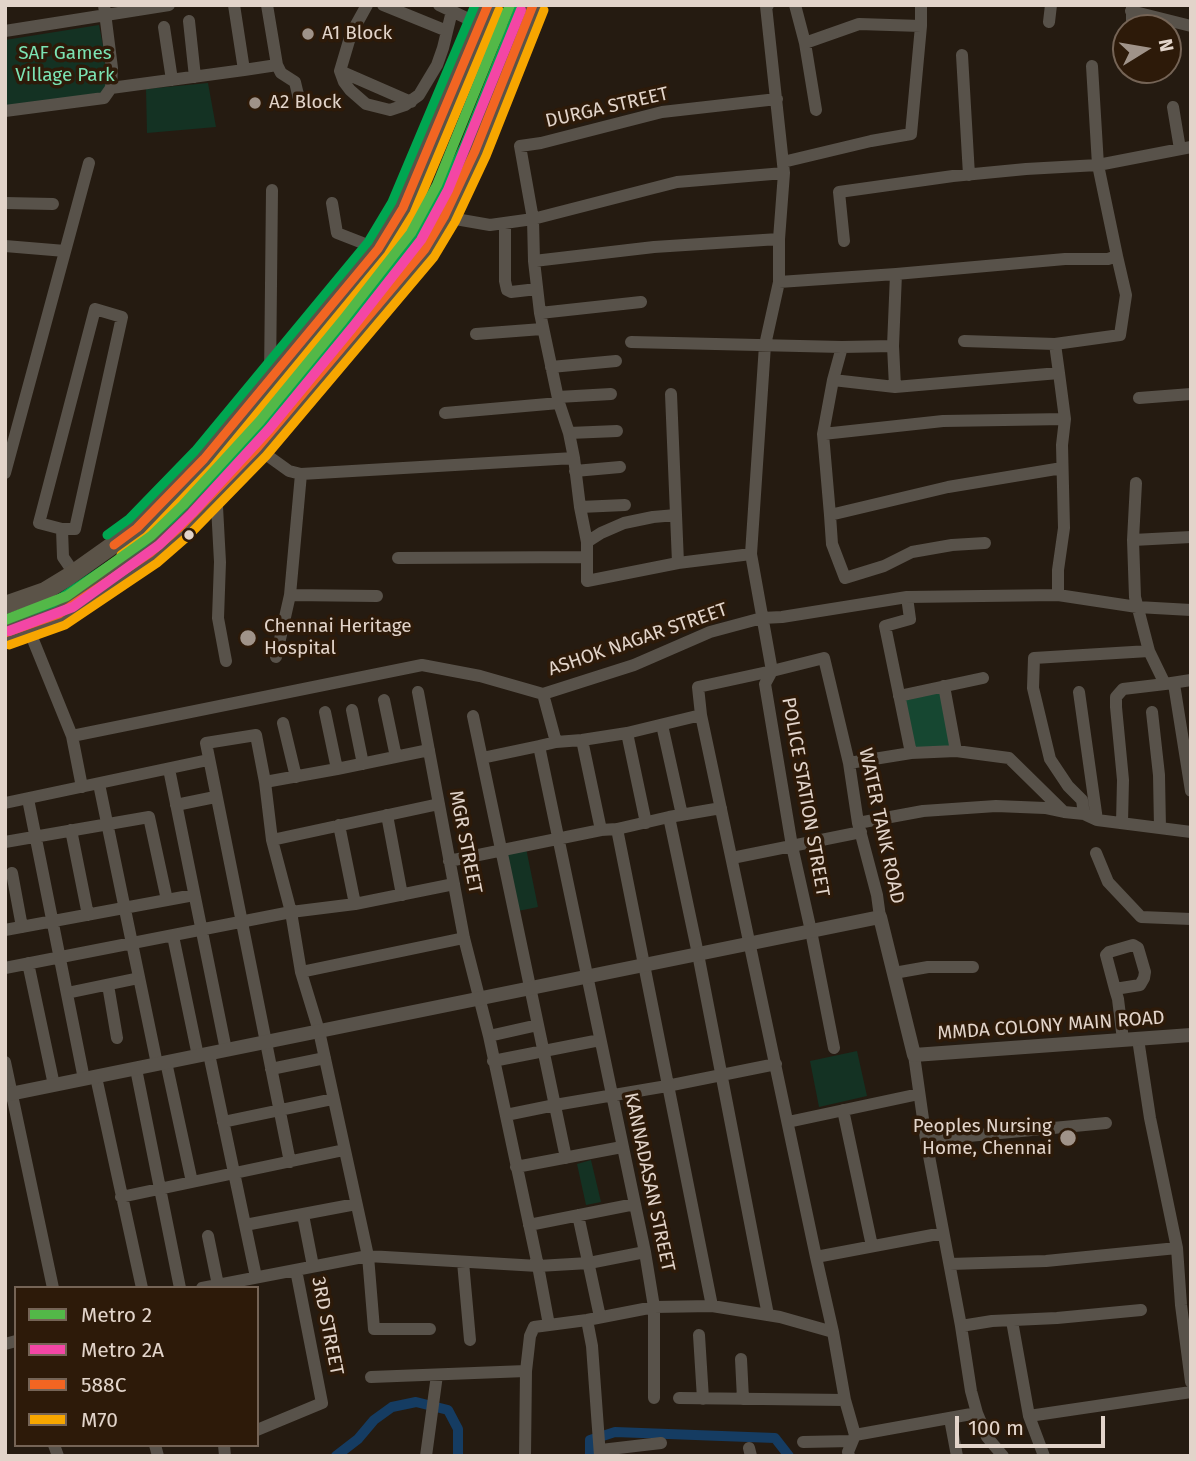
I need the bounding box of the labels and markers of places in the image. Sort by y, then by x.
place label: A1 Block [322,23,392,45]
marker: A1 Block [300,26,316,42]
place label: A2 Block [269,92,341,114]
marker: A2 Block [247,95,263,111]
unlabelled marker [182,528,196,542]
place label: Chennai Heritage Hospital [264,616,412,660]
marker: Chennai Heritage Hospital [238,628,258,648]
place label: Peoples Nursing Home, Chennai [913,1116,1052,1160]
marker: Peoples Nursing Home, Chennai [1058,1128,1078,1148]

